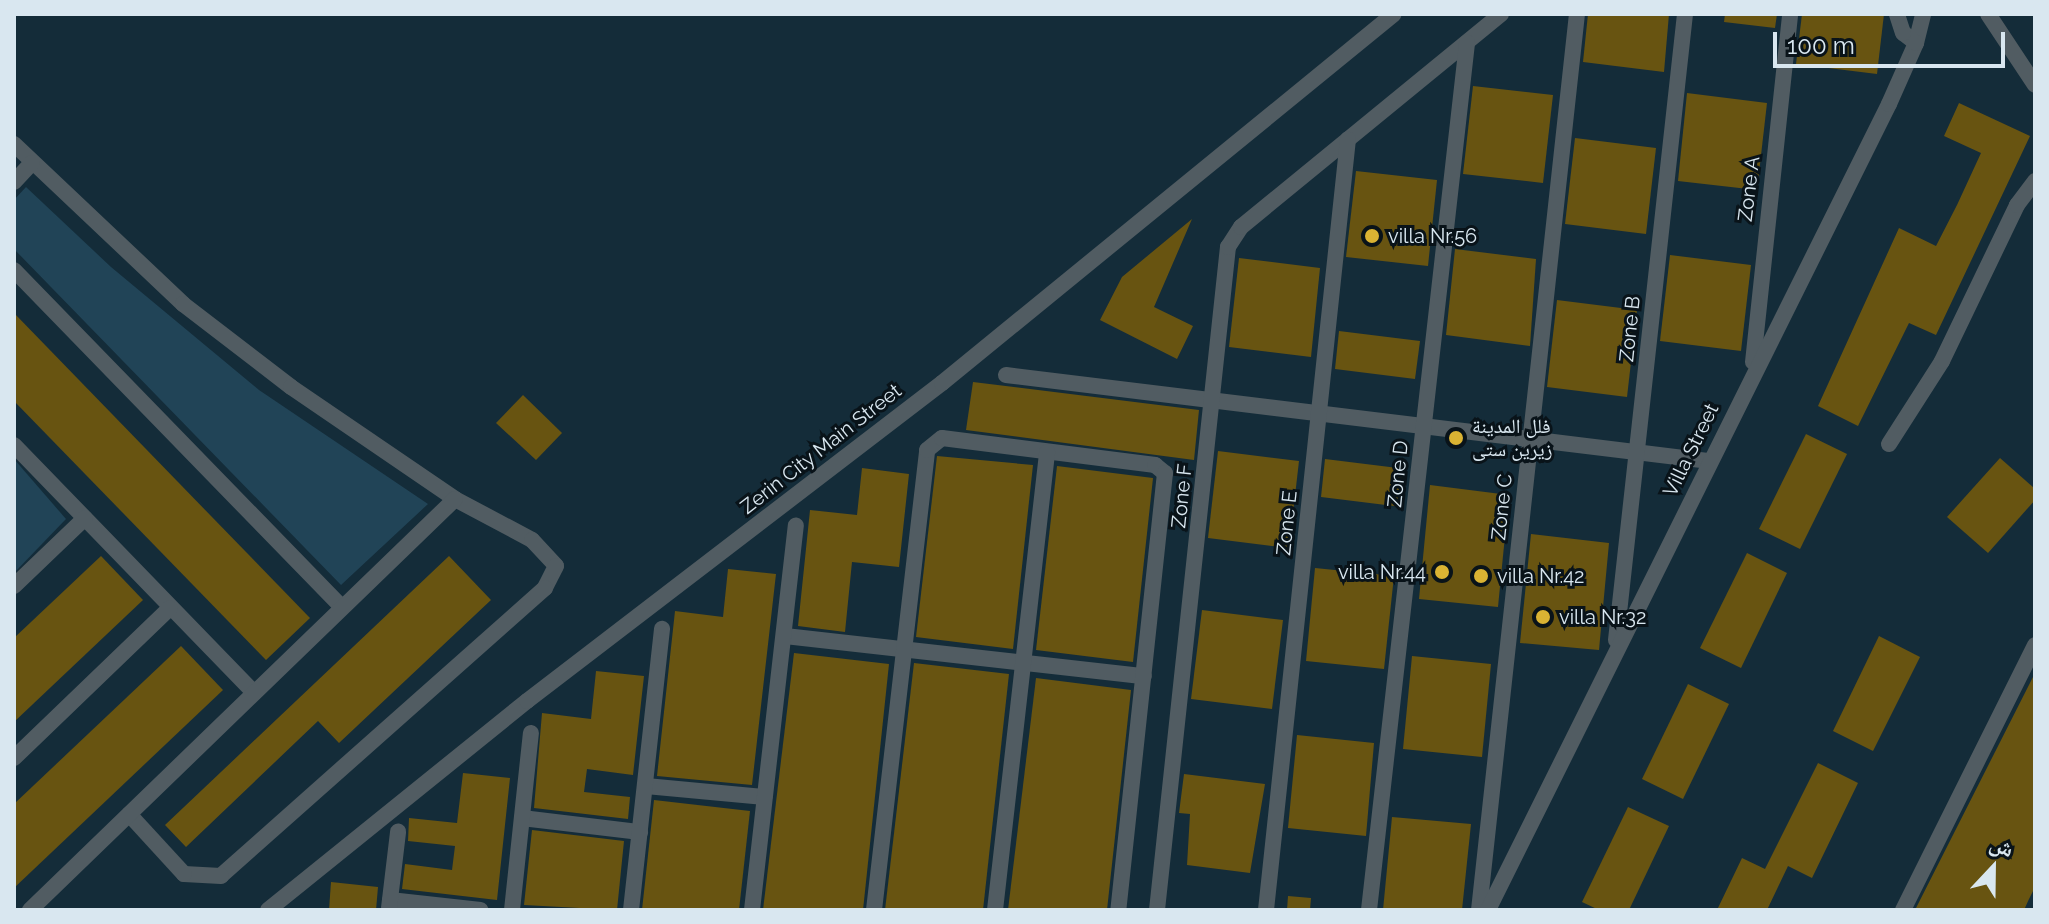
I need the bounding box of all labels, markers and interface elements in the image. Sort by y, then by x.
scale bar [1777,16,2009,66]
text: 100 m [1787,31,1855,60]
street label: Zone A [1733,155,1765,223]
place label: villa Nr.56 [1388,224,1477,248]
marker: villa Nr.56 [1363,227,1381,245]
street label: Zone B [1615,295,1645,363]
street label: Zerin City Main Street [736,379,906,519]
street label: Villa Street [1658,400,1724,500]
place label: فلل المدينة زیرین ستی [1472,414,1552,461]
marker: فلل المدينة زیرین ستی [1447,429,1465,447]
street label: Zone D [1383,439,1413,509]
street label: Zone F [1167,463,1197,529]
street label: Zone C [1487,473,1517,541]
street label: Zone E [1272,490,1302,556]
place label: villa Nr.44 [1338,560,1426,584]
marker: villa Nr.44 [1433,563,1451,581]
place label: villa Nr.42 [1497,564,1585,588]
marker: villa Nr.42 [1472,567,1490,585]
place label: villa Nr.32 [1559,605,1646,629]
marker: villa Nr.32 [1534,608,1552,626]
north arrow [1953,828,2033,908]
text: ش [1986,829,2018,862]

